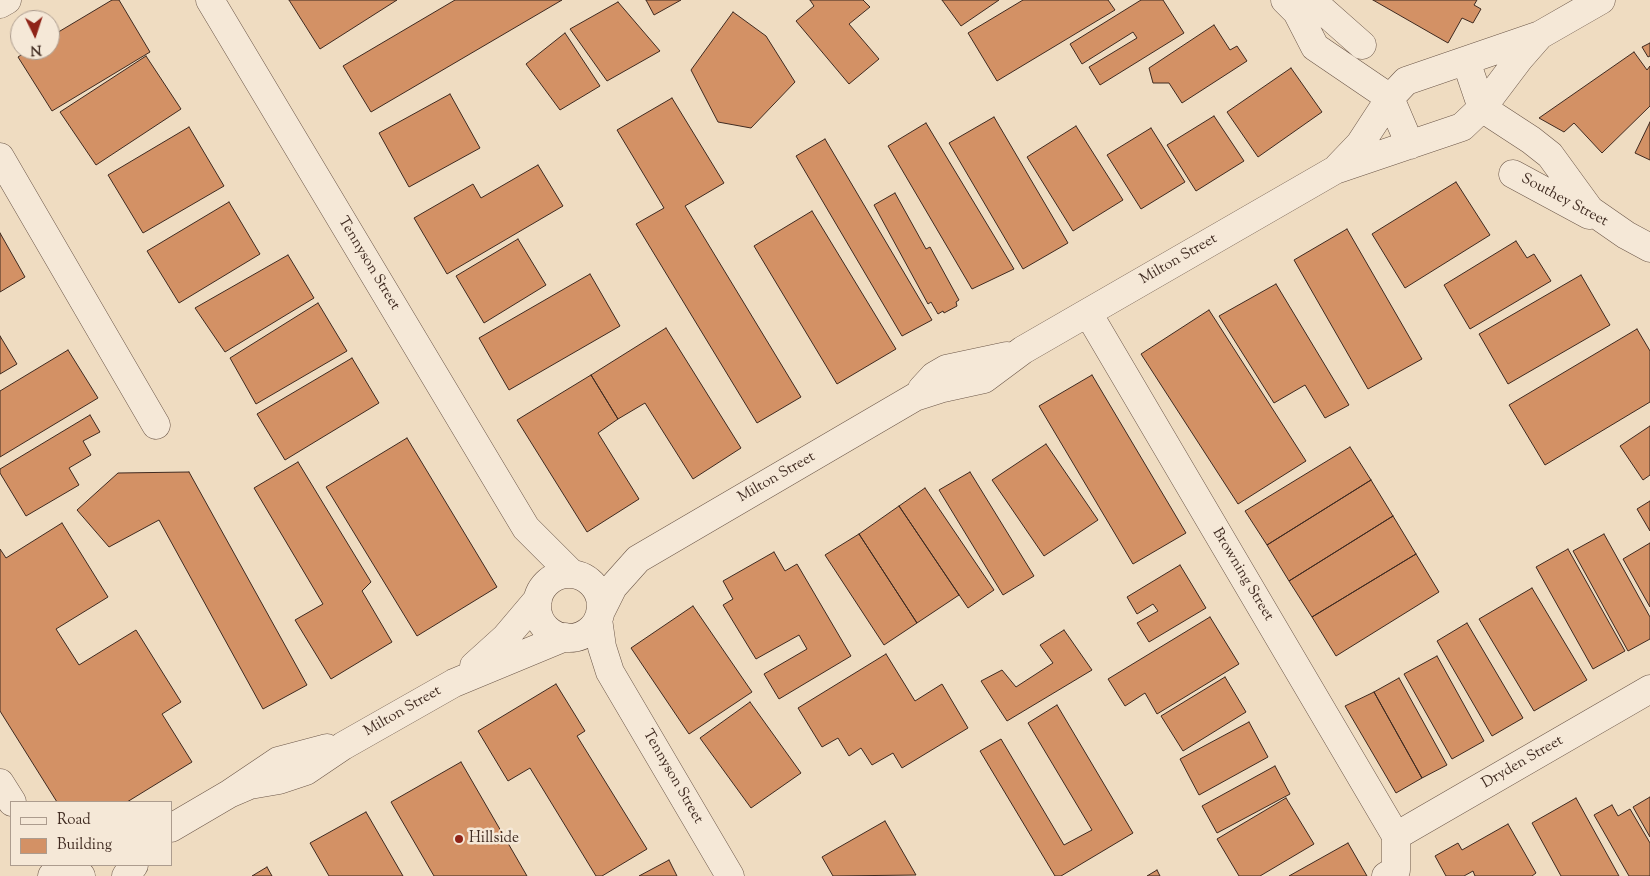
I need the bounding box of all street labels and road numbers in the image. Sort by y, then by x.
street label: Southey Street [1518,171,1610,231]
street label: Tennyson Street [333,214,403,314]
street label: Milton Street [1137,231,1221,289]
street label: Milton Street [735,449,819,507]
street label: Browning Street [1207,525,1277,625]
street label: Milton Street [361,683,445,741]
street label: Tennyson Street [638,727,706,827]
street label: Dryden Street [1479,733,1567,793]

